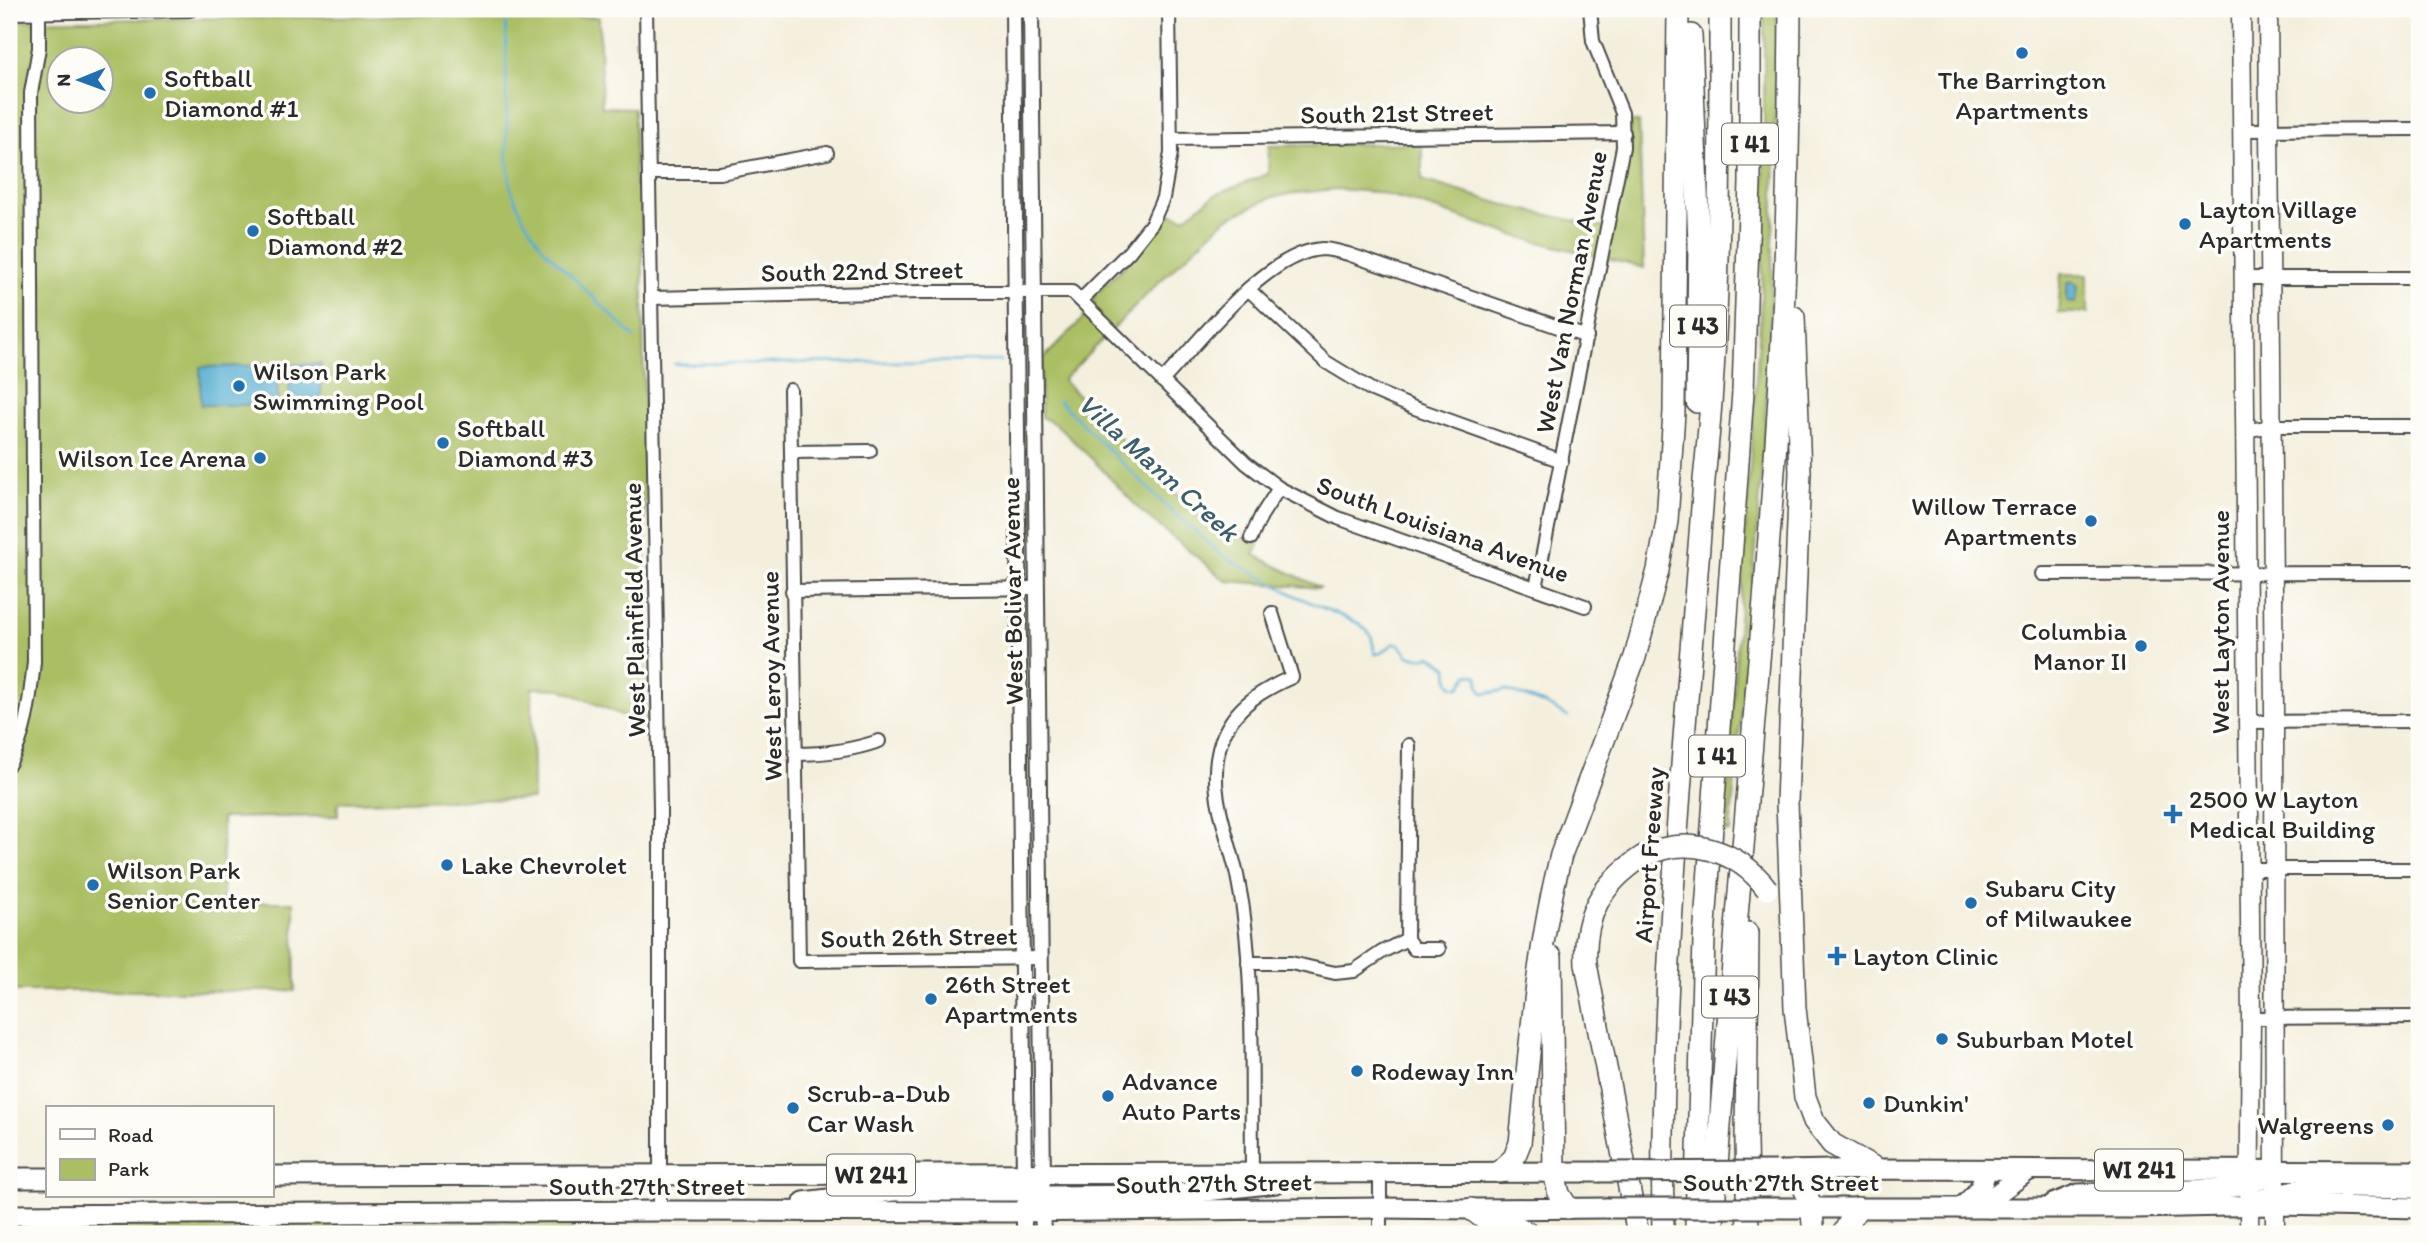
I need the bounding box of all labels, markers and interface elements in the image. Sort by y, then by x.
marker: The Barrington Apartments [2014,45,2030,61]
north arrow [46,46,116,116]
place label: Softball Diamond #1 [164,62,299,124]
place label: The Barrington Apartments [1938,64,2107,126]
text: N [52,74,75,87]
marker: Softball Diamond #1 [142,85,158,101]
street label: South 21st Street [1300,95,1494,131]
road number: I 41 [1722,124,1778,164]
street label: West Van Norman Avenue [1528,148,1614,436]
place label: Layton Village Apartments [2199,193,2357,255]
place label: Softball Diamond #2 [267,200,404,262]
marker: Layton Village Apartments [2177,216,2193,232]
marker: Softball Diamond #2 [245,223,261,239]
street label: South 22nd Street [760,253,964,289]
road number: I 43 [1670,306,1726,346]
place label: Wilson Park Swimming Pool [253,355,424,417]
marker: Wilson Park Swimming Pool [231,378,247,394]
water label: Villa Mann Creek [1072,386,1247,549]
place label: Softball Diamond #3 [457,412,594,474]
marker: Softball Diamond #3 [435,435,451,451]
place label: Wilson Ice Arena [58,442,246,474]
marker: Wilson Ice Arena [252,450,268,466]
street label: South Louisiana Avenue [1312,468,1574,590]
street label: West Bolivar Avenue [994,477,1030,705]
street label: West Plainfield Avenue [616,482,652,738]
place label: Willow Terrace Apartments [1911,490,2077,552]
street label: West Layton Avenue [2204,510,2236,734]
marker: Willow Terrace Apartments [2083,513,2099,529]
street label: West Leroy Avenue [753,570,789,782]
place label: Columbia Manor II [2021,615,2127,677]
marker: Columbia Manor II [2133,638,2149,654]
road number: I 41 [1689,736,1745,776]
street label: Airport Freeway [1627,766,1671,944]
place label: 2500 W Layton Medical Building [2189,783,2376,845]
marker: 2500 W Layton Medical Building [2163,804,2183,824]
place label: Lake Chevrolet [461,849,627,881]
place label: Wilson Park Senior Center [107,854,260,916]
marker: Lake Chevrolet [439,857,455,873]
place label: Subaru City of Milwaukee [1985,872,2132,934]
marker: Wilson Park Senior Center [85,877,101,893]
marker: Subaru City of Milwaukee [1963,895,1979,911]
street label: South 26th Street [820,919,1018,955]
place label: Layton Clinic [1853,940,1999,972]
marker: Layton Clinic [1827,946,1847,966]
place label: 26th Street Apartments [945,968,1078,1030]
road number: I 43 [1702,976,1758,1017]
marker: 26th Street Apartments [923,991,939,1007]
place label: Suburban Motel [1956,1023,2133,1055]
marker: Suburban Motel [1934,1031,1950,1047]
place label: Rodeway Inn [1371,1055,1514,1087]
marker: Rodeway Inn [1349,1063,1365,1079]
place label: Advance Auto Parts [1122,1065,1241,1127]
place label: Scrub-a-Dub Car Wash [807,1077,950,1139]
place label: Dunkin' [1883,1087,1969,1119]
marker: Advance Auto Parts [1100,1088,1116,1104]
marker: Dunkin' [1861,1095,1877,1111]
marker: Scrub-a-Dub Car Wash [785,1100,801,1116]
legend [46,1106,273,1198]
place label: Walgreens [2257,1109,2374,1141]
marker: Walgreens [2380,1117,2396,1133]
text: Road [108,1122,154,1147]
road number: WI 241 [2095,1150,2183,1190]
road number: WI 241 [827,1154,915,1196]
text: Park [108,1156,150,1181]
street label: South 27th Street [1116,1165,1313,1201]
street label: South 27th Street [1683,1166,1879,1198]
street label: South 27th Street [549,1170,745,1202]

